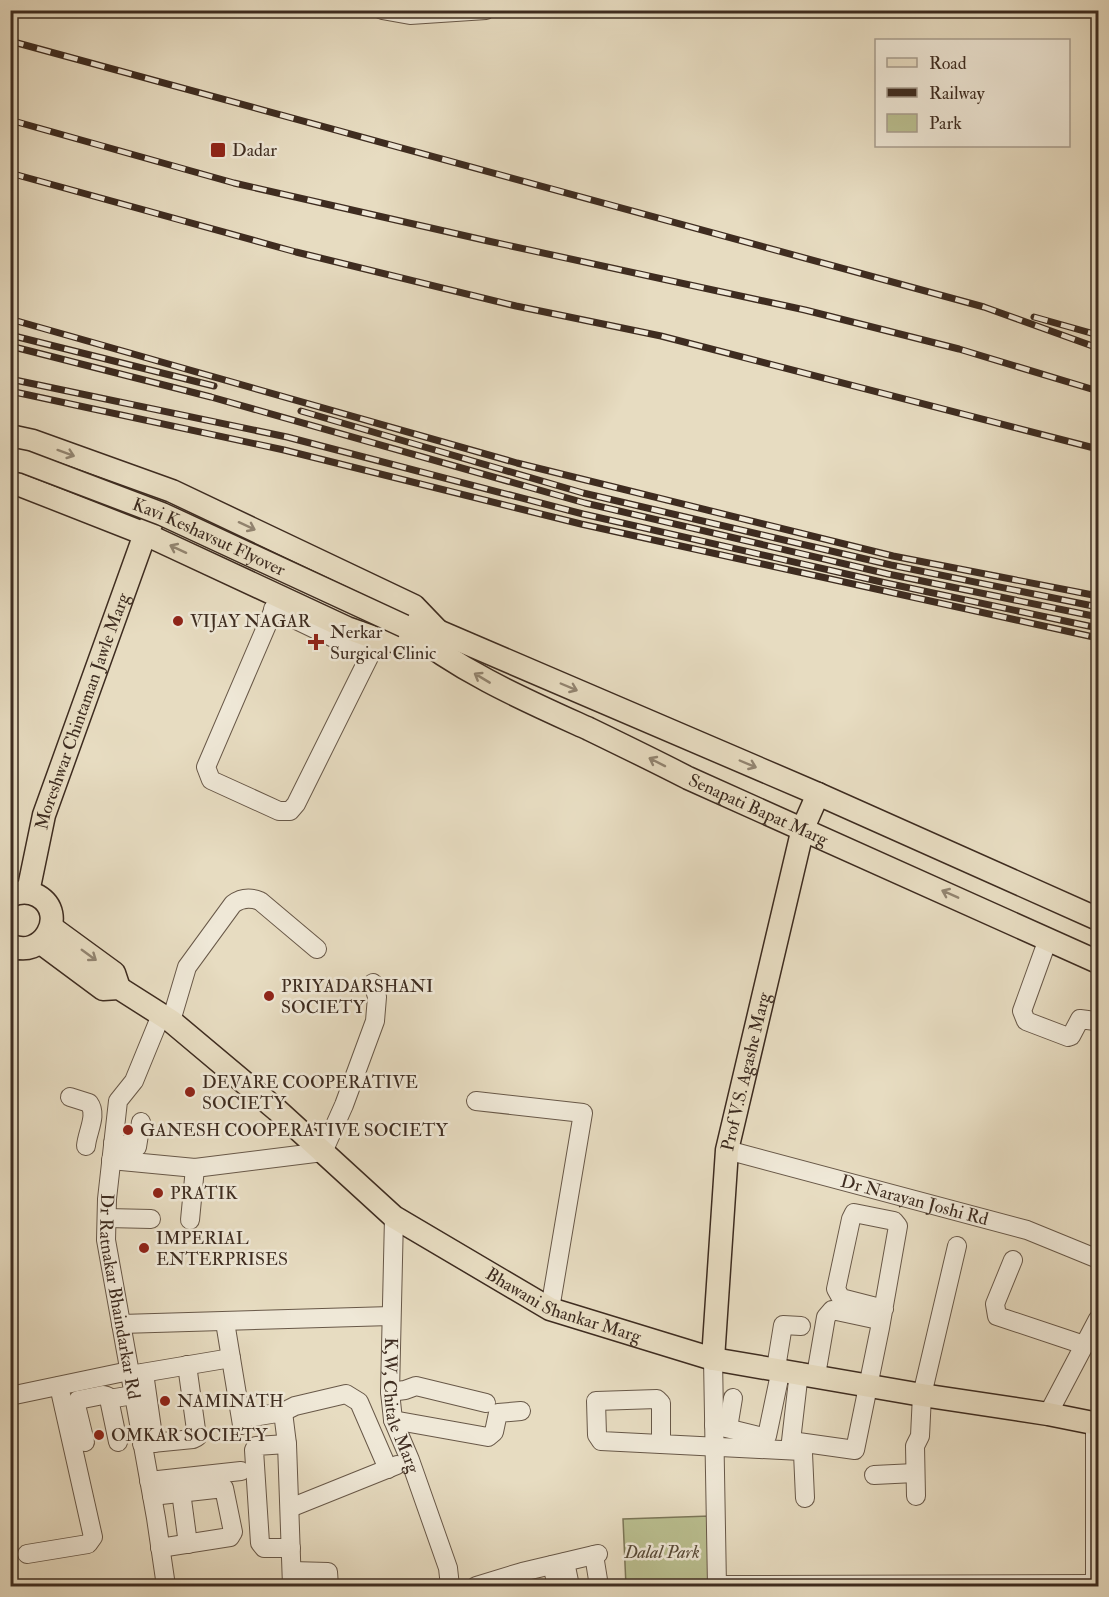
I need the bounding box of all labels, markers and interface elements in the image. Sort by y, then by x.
legend [875,39,1070,147]
text: Road [929,52,967,75]
text: Railway [929,82,986,105]
text: Park [929,112,962,135]
place label: Dadar [232,139,277,162]
marker: Dadar [209,141,227,159]
one-way arrow [57,448,75,459]
street label: Kavi Keshavsut Flyover [129,493,289,582]
one-way arrow [237,521,255,533]
one-way arrow [170,543,188,555]
street label: Moreshwar Chintaman Jawle Marg [30,589,135,832]
place label: VIJAY NAGAR [190,610,312,633]
marker: VIJAY NAGAR [171,614,185,628]
place label: Nerkar Surgical Clinic [330,621,436,665]
marker: Nerkar Surgical Clinic [307,633,325,651]
one-way arrow [474,671,491,683]
one-way arrow [559,682,577,693]
one-way arrow [649,756,667,768]
one-way arrow [739,758,757,770]
street label: Senapati Bapat Marg [685,769,833,852]
one-way arrow [941,888,959,900]
one-way arrow [81,949,97,961]
place label: PRIYADARSHANI SOCIETY [281,975,433,1019]
marker: PRIYADARSHANI SOCIETY [262,989,276,1003]
street label: Prof V.S. Agashe Marg [716,989,776,1153]
place label: DEVARE COOPERATIVE SOCIETY [202,1071,418,1115]
marker: DEVARE COOPERATIVE SOCIETY [183,1085,197,1099]
place label: GANESH COOPERATIVE SOCIETY [140,1119,448,1142]
marker: GANESH COOPERATIVE SOCIETY [121,1123,135,1137]
street label: Dr Narayan Joshi Rd [838,1170,991,1231]
place label: PRATIK [170,1182,238,1205]
marker: PRATIK [151,1186,165,1200]
street label: Dr Ratnakar Bhaindarkar Rd [94,1193,145,1401]
place label: IMPERIAL ENTERPRISES [156,1227,288,1271]
marker: IMPERIAL ENTERPRISES [137,1241,151,1255]
street label: Bhawani Shankar Marg [481,1263,645,1349]
street label: K,W, Chitale Marg [378,1337,425,1477]
place label: NAMINATH [177,1390,284,1413]
marker: NAMINATH [158,1394,172,1408]
place label: OMKAR SOCIETY [111,1424,268,1447]
marker: OMKAR SOCIETY [92,1428,106,1442]
park label: Dalal Park [623,1541,700,1564]

